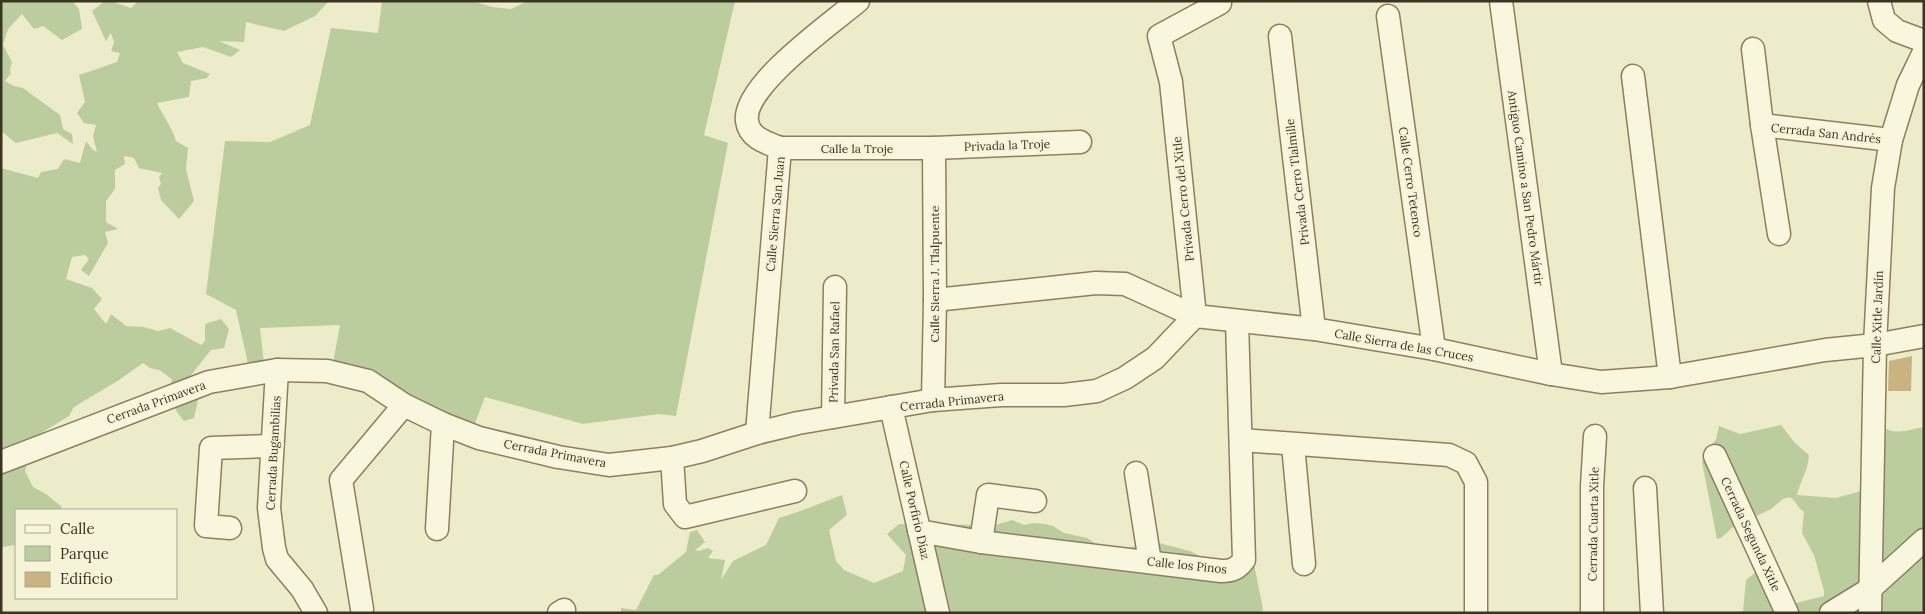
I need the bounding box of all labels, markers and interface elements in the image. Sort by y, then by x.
street label: Antiguo Camino a San Pedro Mártir [1505,88,1547,288]
street label: Privada Cerro Tlalmille [1282,117,1312,246]
street label: Cerrada San Andrés [1770,120,1882,146]
street label: Calle Cerro Tetenco [1396,126,1426,238]
street label: Privada Cerro del Xitle [1169,135,1197,262]
street label: Privada la Troje [964,136,1051,154]
street label: Calle la Troje [821,141,894,156]
street label: Calle Sierra San Juan [762,156,788,272]
street label: Calle Sierra J. Tlalpuente [927,205,942,342]
street label: Calle Xitle Jardín [1868,270,1886,364]
street label: Privada San Rafael [826,301,842,403]
street label: Calle Sierra de las Cruces [1333,325,1475,365]
street label: Cerrada Primavera [104,377,208,427]
street label: Cerrada Primavera [899,388,1005,414]
street label: Cerrada Bugambilias [263,395,284,511]
street label: Cerrada Primavera [502,436,608,470]
street label: Calle Porfirio Díaz [896,459,934,561]
street label: Cerrada Cuarta Xitle [1585,466,1602,581]
street label: Cerrada Segunda Xitle [1718,474,1784,594]
legend [15,509,178,599]
text: Calle [60,519,95,538]
text: Parque [60,544,109,563]
street label: Calle los Pinos [1146,553,1228,577]
text: Edificio [60,569,113,588]

